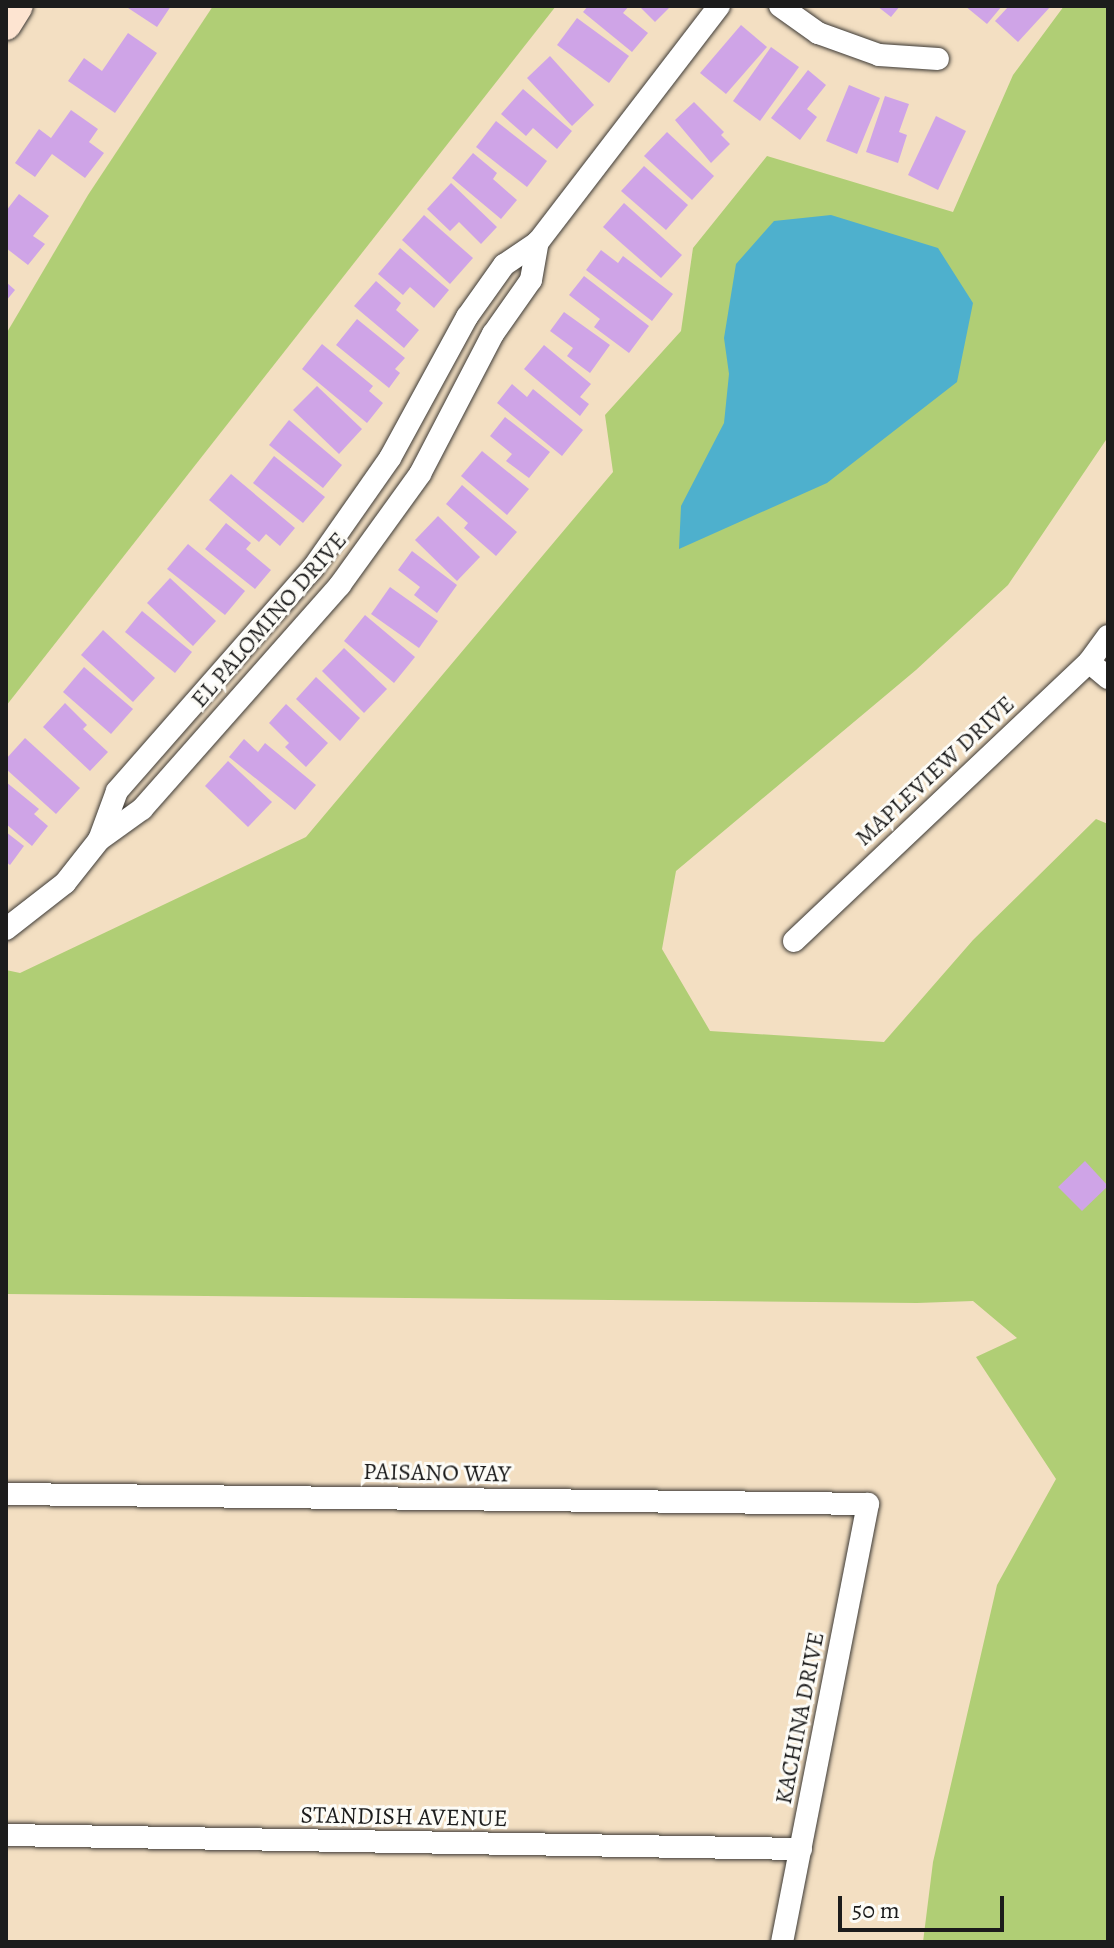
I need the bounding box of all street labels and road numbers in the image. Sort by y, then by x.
street label: EL PALOMINO DRIVE [185,526,353,714]
street label: MAPLEVIEW DRIVE [849,690,1021,852]
street label: PAISANO WAY [363,1457,511,1489]
street label: KACHINA DRIVE [769,1629,831,1807]
street label: STANDISH AVENUE [300,1801,508,1833]

